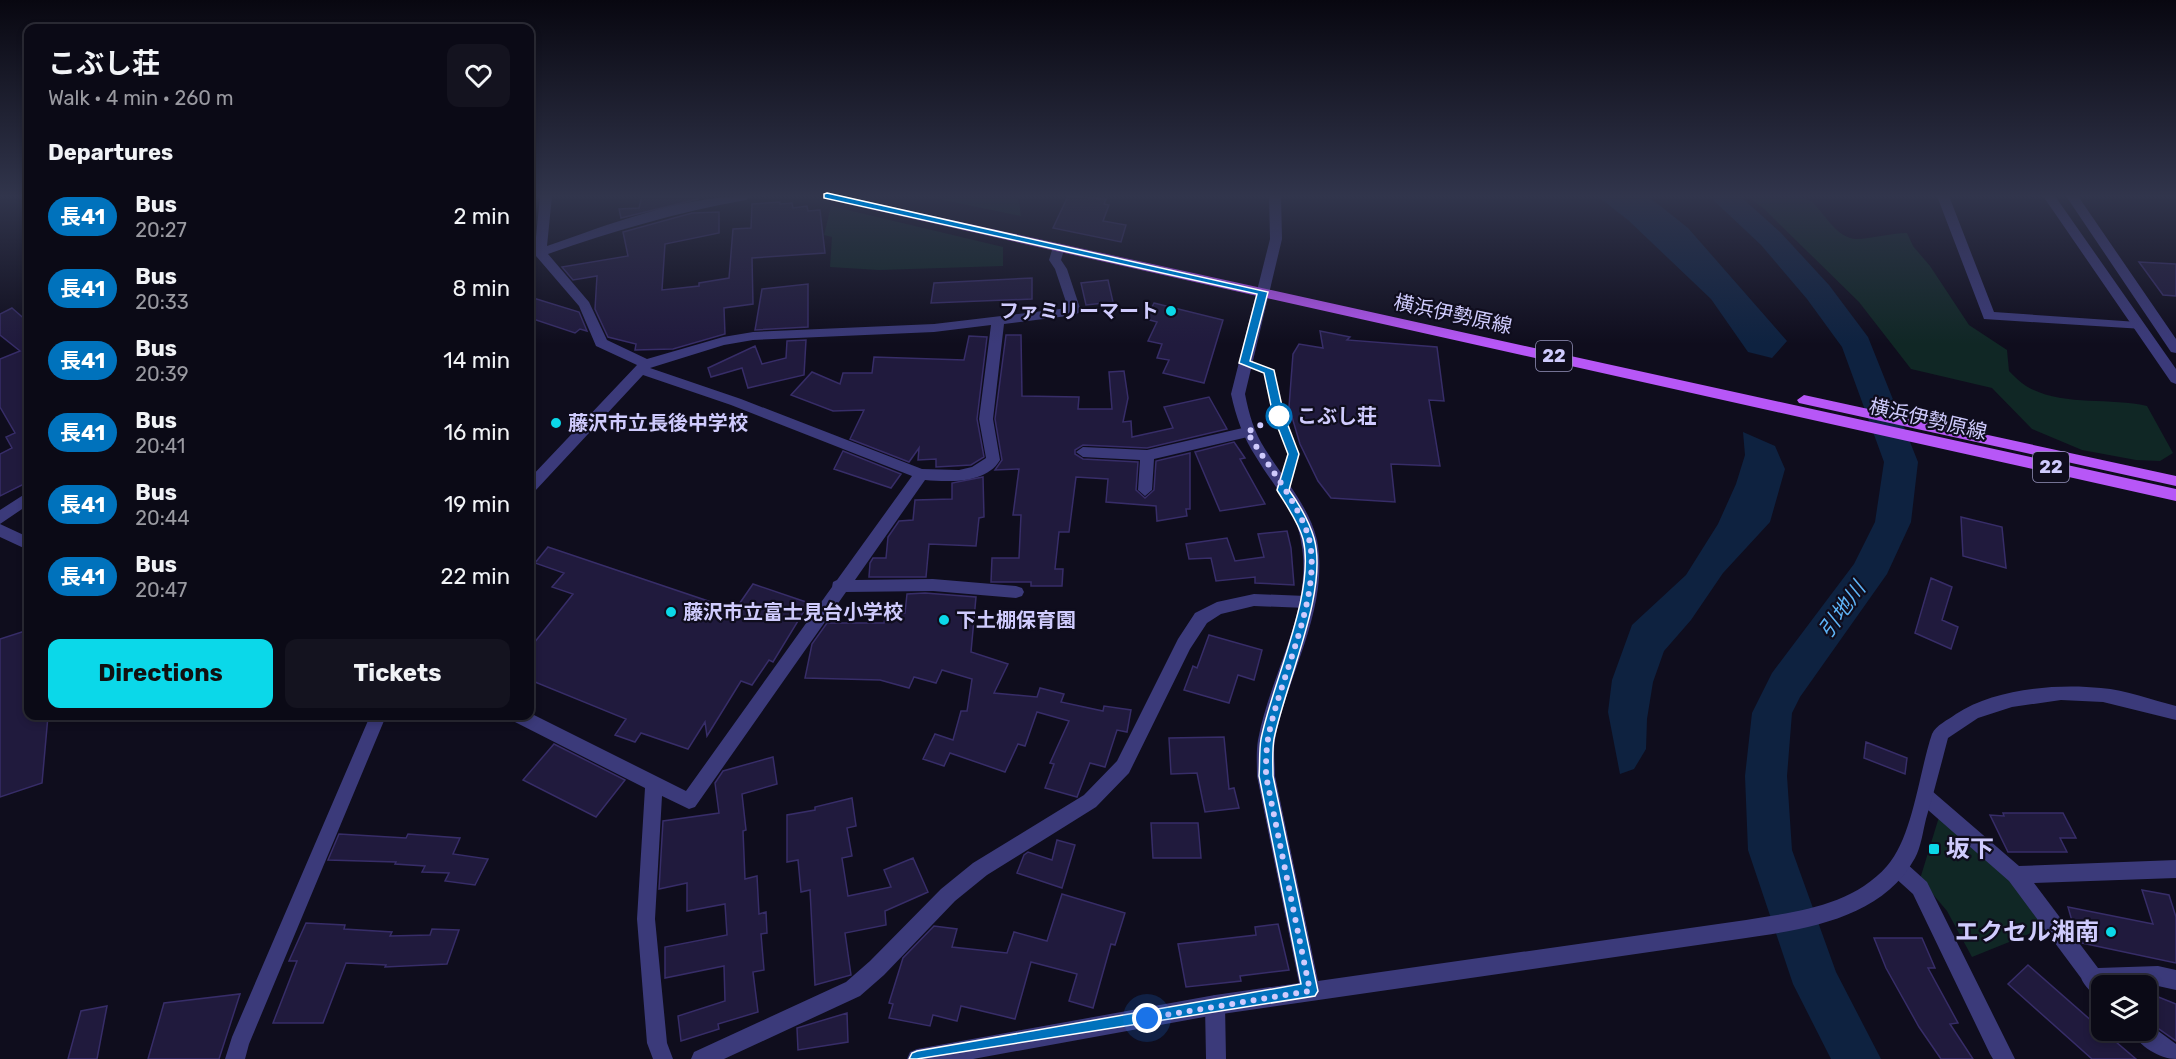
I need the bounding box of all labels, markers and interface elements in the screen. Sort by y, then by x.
button: heart [447,44,510,107]
text: こぶし荘 [48,47,160,80]
text: Walk · 4 min · 260 m [48,86,234,110]
text: Departures [48,139,173,166]
text: Bus [135,191,177,218]
text: 2 min [453,203,510,230]
text: 長41 [60,204,105,229]
text: 20:27 [135,218,187,242]
text: Bus [135,263,177,290]
text: 8 min [452,275,510,302]
text: 長41 [60,276,105,301]
text: 20:33 [135,290,189,314]
street label: 横浜伊勢原線 [1392,290,1514,338]
place label: ファミリーマート [999,299,1159,323]
marker: ファミリーマート [1164,304,1178,318]
text: Bus [135,335,177,362]
road number: 22 [1536,341,1572,371]
text: 14 min [443,347,510,374]
text: 長41 [60,348,105,373]
text: 20:39 [135,362,189,386]
street label: 横浜伊勢原線 [1867,394,1989,444]
marker: こぶし荘 [1266,403,1292,429]
place label: こぶし荘 [1297,404,1377,428]
text: Bus [135,407,177,434]
place label: 藤沢市立長後中学校 [568,411,748,435]
marker: 藤沢市立長後中学校 [549,416,563,430]
text: 16 min [444,419,510,446]
text: 長41 [60,420,105,445]
text: 20:41 [135,434,185,458]
road number: 22 [2033,452,2069,482]
text: Bus [135,479,177,506]
text: 19 min [444,491,510,518]
text: 長41 [60,492,105,517]
text: 20:44 [135,506,190,530]
text: Bus [135,551,177,578]
text: 22 min [441,563,510,590]
text: 長41 [60,564,105,589]
water label: 引地川 [1813,575,1871,643]
text: 20:47 [135,578,187,602]
place label: 藤沢市立富士見台小学校 [683,600,903,624]
marker: 藤沢市立富士見台小学校 [664,605,678,619]
place label: 下土棚保育園 [956,608,1076,632]
marker: 下土棚保育園 [937,613,951,627]
button: Directions [48,639,273,708]
button: Tickets [285,639,510,708]
place label: 坂下 [1946,835,1994,863]
marker: 坂下 [1927,842,1941,856]
place label: エクセル湘南 [1955,918,2099,946]
marker: エクセル湘南 [2104,925,2118,939]
map controls [2091,975,2157,1041]
button: layers [2091,975,2157,1041]
your location [1132,1003,1162,1033]

